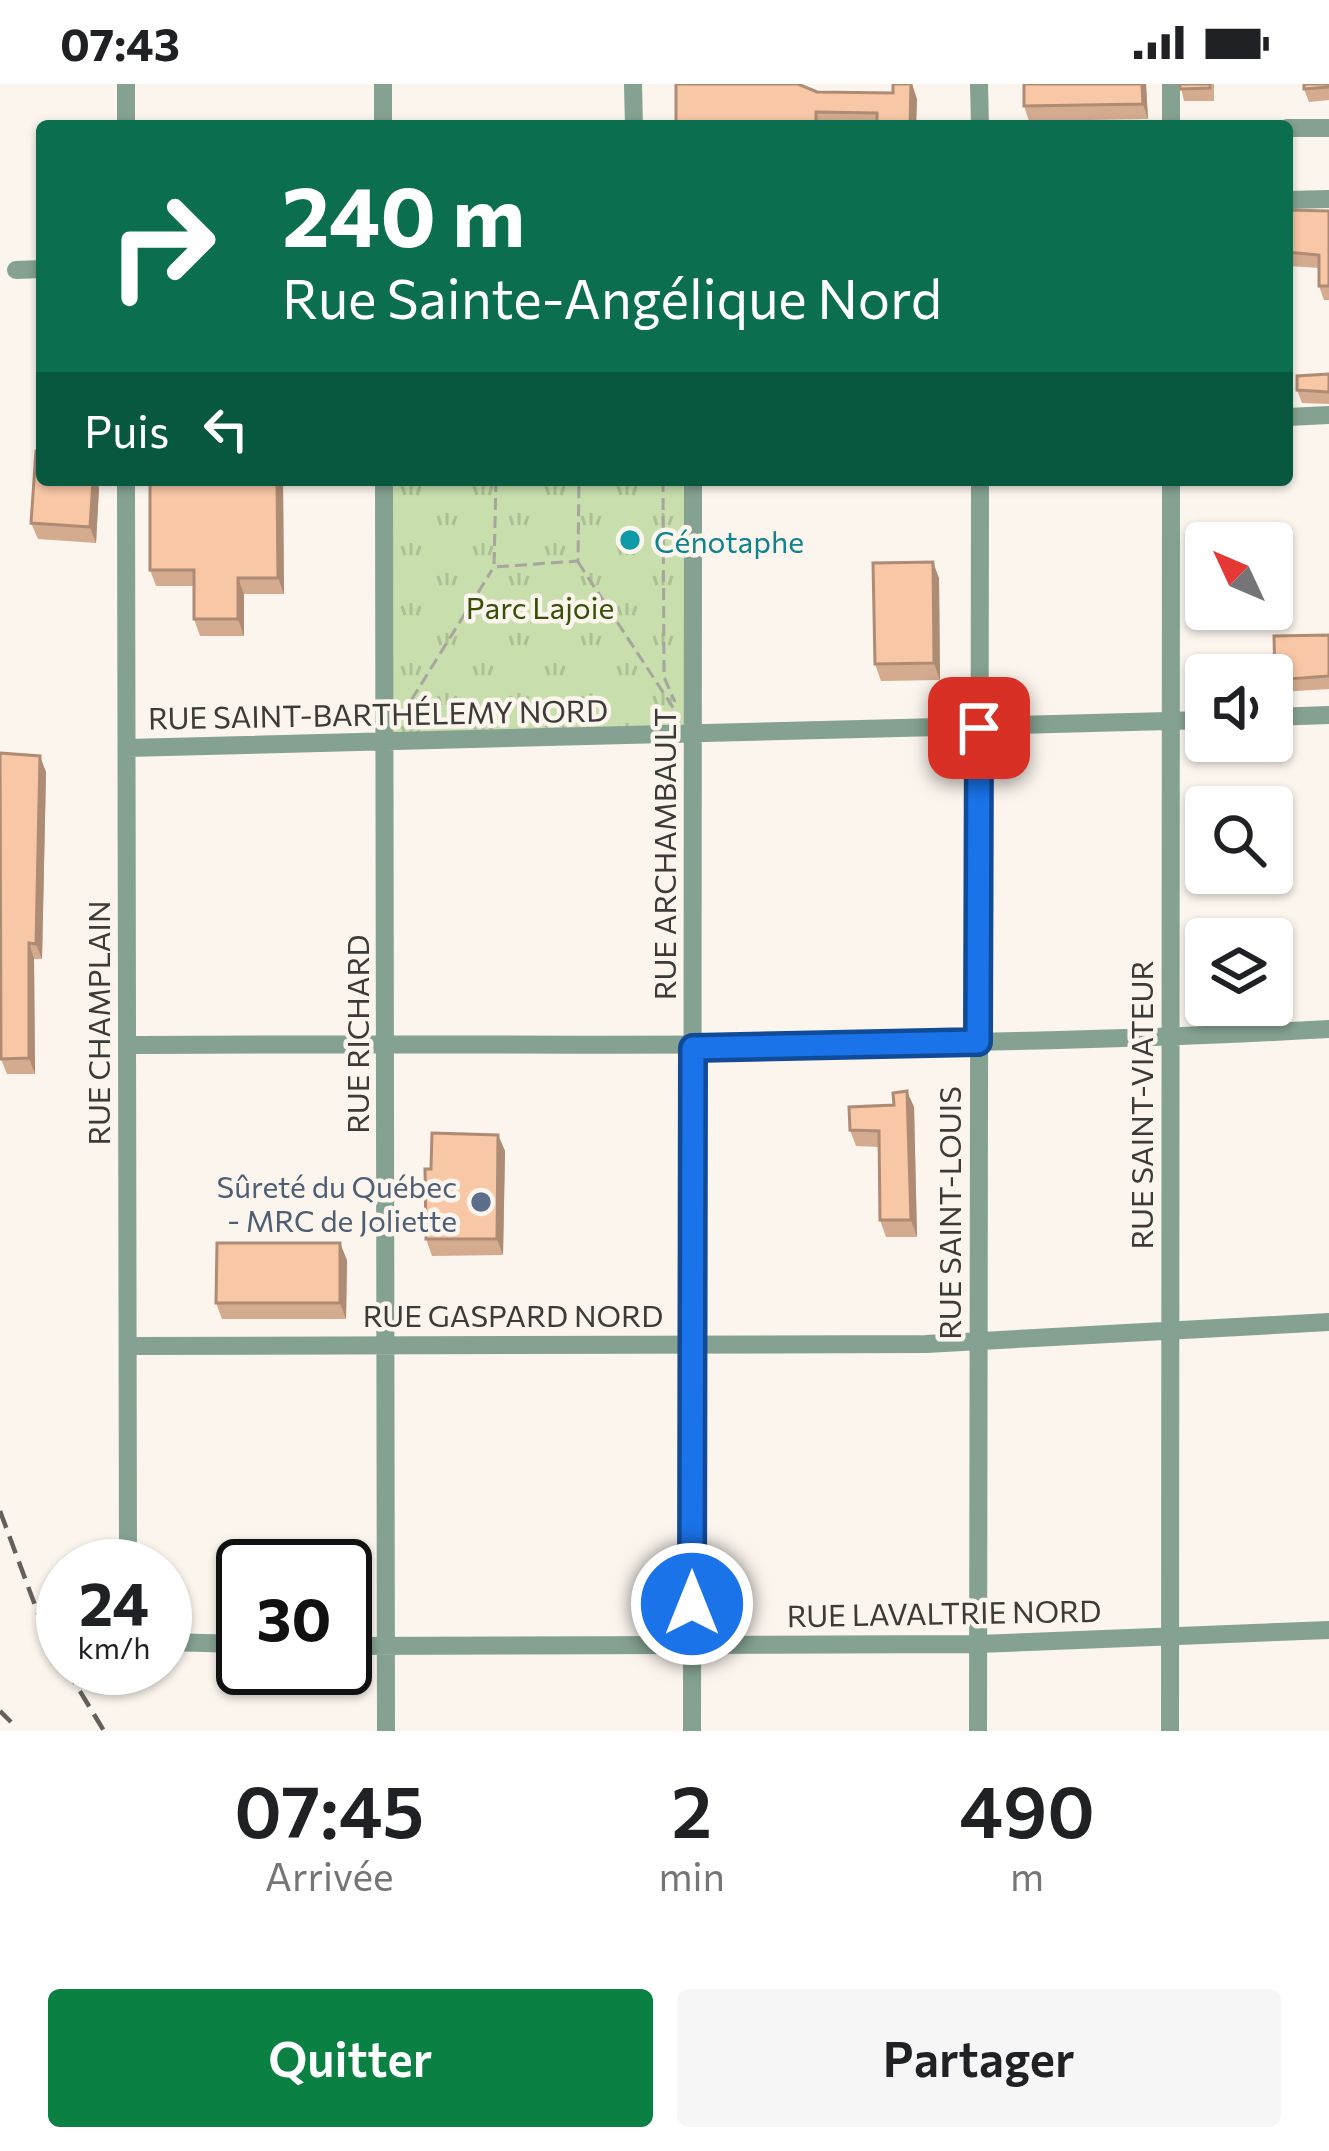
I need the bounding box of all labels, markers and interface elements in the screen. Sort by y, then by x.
text: 07:43 [60,15,180,70]
text: 240 m [282,162,525,264]
icon: right [84,168,240,324]
text: Rue Sainte-Angélique Nord [282,264,942,330]
icon: left [193,396,259,462]
text: Puis [84,402,169,457]
place label: Cénotaphe [654,522,804,559]
north arrow [1185,522,1293,630]
map controls [1185,522,1293,1026]
marker: Cénotaphe [617,527,643,553]
park label: Parc Lajoie [466,588,614,625]
button: sound [1185,654,1293,762]
pin [928,677,1030,779]
street label: RUE SAINT-BARTHÉLEMY NORD [148,690,608,736]
icon: arrive [946,695,1012,761]
street label: RUE ARCHAMBAULT [645,708,682,1000]
button: search [1185,786,1293,894]
street label: RUE CHAMPLAIN [79,900,116,1146]
button: layers [1185,918,1293,1026]
street label: RUE RICHARD [338,934,375,1134]
street label: RUE SAINT-VIATEUR [1122,960,1159,1250]
street label: RUE SAINT-LOUIS [930,1086,967,1340]
place label: Sûreté du Québec - MRC de Joliette [217,1167,457,1238]
marker: Sûreté du Québec - MRC de Joliette [468,1189,494,1215]
street label: RUE GASPARD NORD [363,1296,663,1333]
speed limit sign: 30 [216,1539,372,1695]
position arrow [629,1541,755,1667]
text: 24 [79,1565,149,1638]
street label: RUE LAVALTRIE NORD [786,1591,1102,1633]
text: km/h [78,1628,150,1665]
text: 07:45 [234,1765,424,1853]
text: 2 [671,1765,712,1853]
text: 490 [959,1765,1095,1853]
text: Arrivée [265,1851,394,1899]
text: min [659,1851,725,1899]
text: m [1010,1851,1044,1899]
button: Quitter [48,1989,653,2127]
button: Partager [677,1989,1281,2127]

